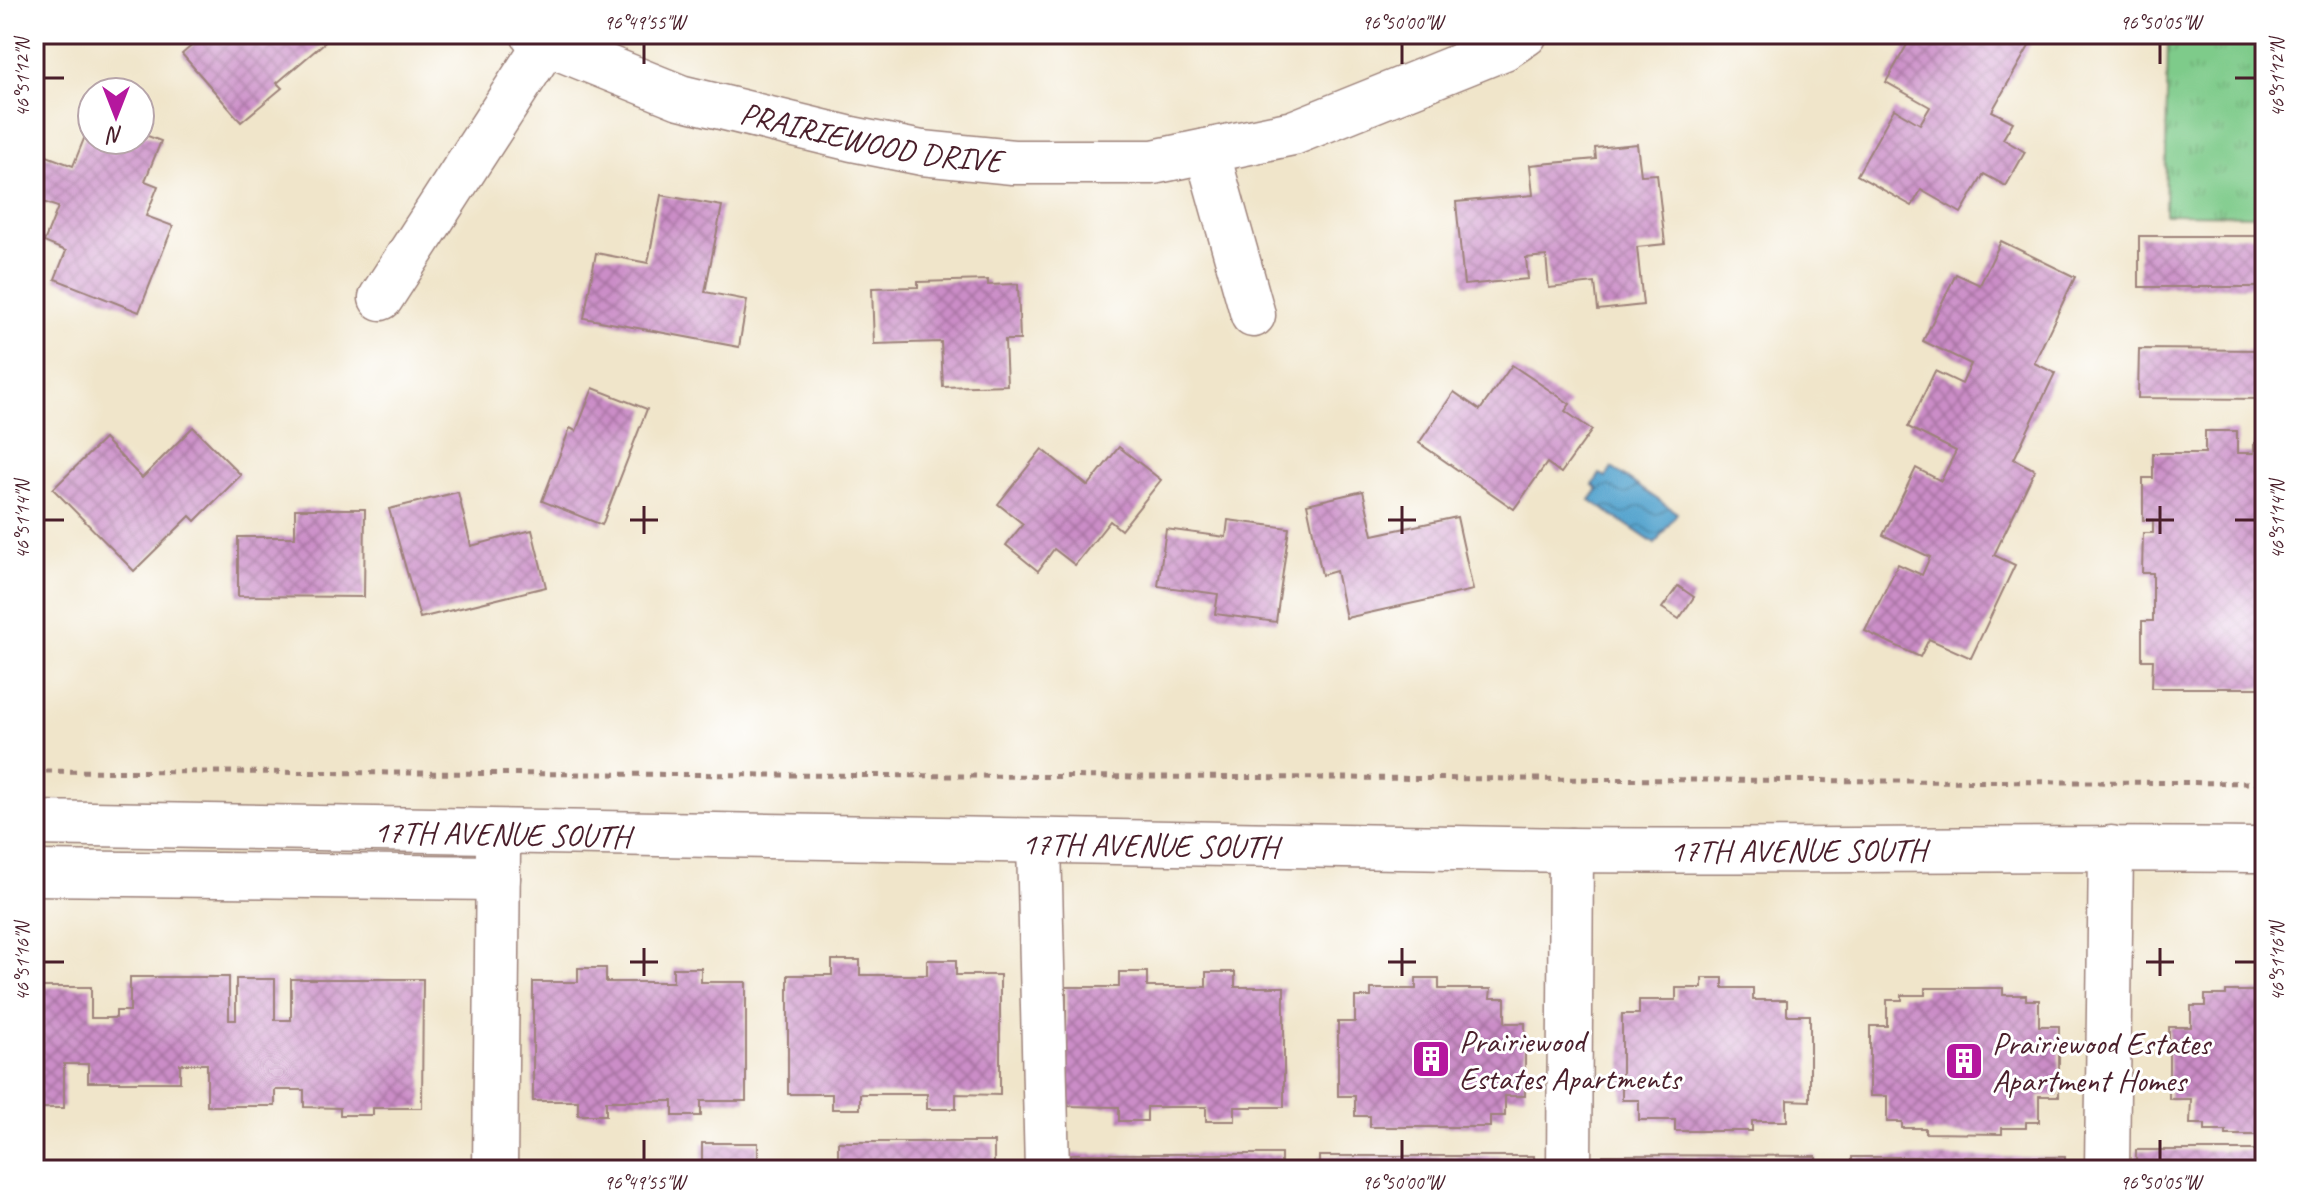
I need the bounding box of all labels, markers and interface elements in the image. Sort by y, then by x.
text: 96°49'55"W [603,10,688,35]
text: 96°50'00"W [1361,10,1446,35]
text: 96°50'05"W [2119,10,2204,35]
text: 46°51'12"N [10,36,35,117]
text: 46°51'12"N [2265,36,2290,117]
north arrow [76,76,156,156]
street label: PRAIRIEWOOD DRIVE [736,92,1008,182]
text: N [106,121,123,149]
text: 46°51'14"N [10,478,35,559]
text: 46°51'14"N [2265,478,2290,559]
street label: 17TH AVENUE SOUTH [373,811,635,857]
street label: 17TH AVENUE SOUTH [1021,823,1283,867]
street label: 17TH AVENUE SOUTH [1670,829,1931,871]
text: 46°51'16"N [10,920,35,1001]
text: 46°51'16"N [2265,920,2290,1001]
place label: Prairiewood Estates Apartments [1459,1021,1682,1099]
place label: Prairiewood Estates Apartment Homes [1992,1023,2212,1101]
building icon: Prairiewood Estates Apartments [1410,1038,1452,1080]
building icon: Prairiewood Estates Apartment Homes [1943,1040,1985,1082]
text: 96°49'55"W [603,1170,688,1195]
text: 96°50'00"W [1361,1170,1446,1195]
text: 96°50'05"W [2119,1170,2204,1195]

